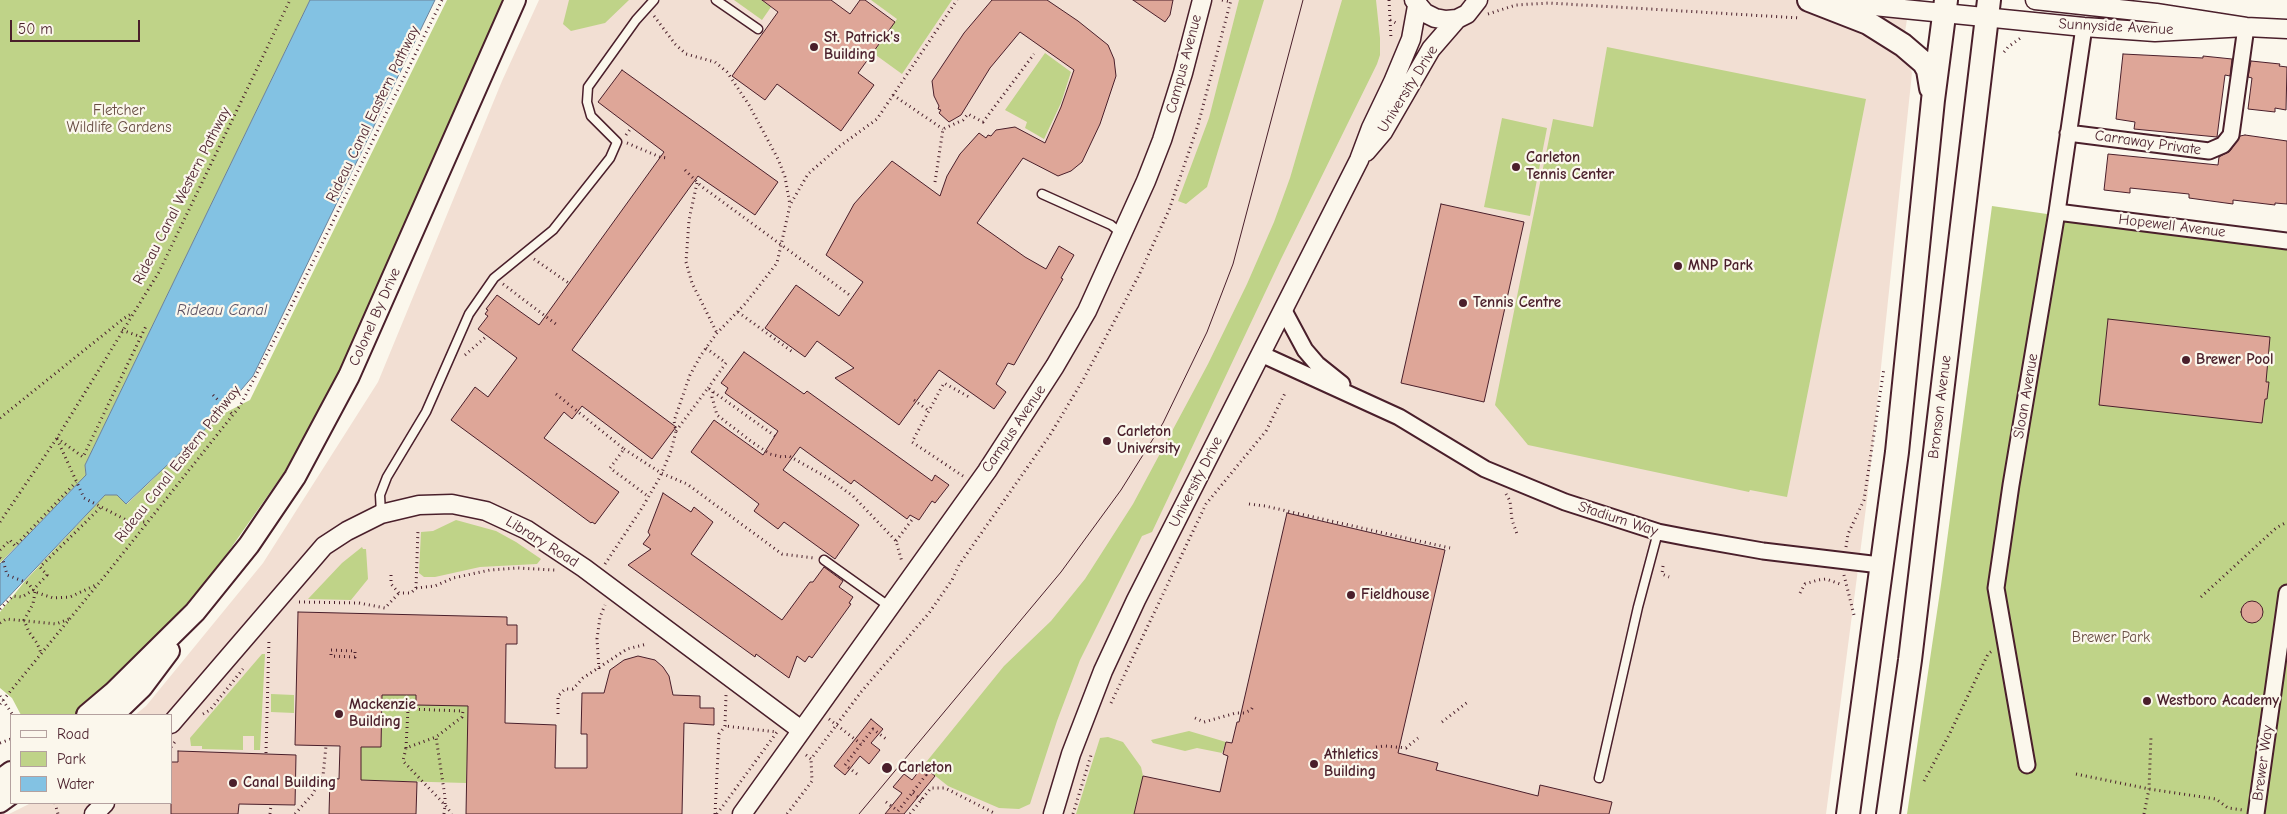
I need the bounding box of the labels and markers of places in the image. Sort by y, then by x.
place label: St. Patrick's Building [824,29,900,64]
marker: St. Patrick's Building [808,41,820,53]
place label: Carleton Tennis Center [1526,149,1614,184]
marker: Carleton Tennis Center [1510,161,1522,173]
place label: MNP Park [1688,257,1753,275]
marker: MNP Park [1672,260,1684,272]
place label: Tennis Centre [1473,294,1561,312]
marker: Tennis Centre [1457,297,1469,309]
place label: Brewer Pool [2196,351,2274,369]
marker: Brewer Pool [2180,354,2192,366]
place label: Carleton University [1117,423,1180,458]
marker: Carleton University [1101,435,1113,447]
place label: Fieldhouse [1361,586,1429,604]
marker: Fieldhouse [1345,589,1357,601]
place label: Westboro Academy [2157,692,2279,710]
marker: Westboro Academy [2141,695,2153,707]
place label: Mackenzie Building [349,696,416,731]
marker: Mackenzie Building [333,708,345,720]
place label: Athletics Building [1324,746,1378,781]
marker: Athletics Building [1308,758,1320,770]
place label: Carleton [898,759,952,777]
marker: Carleton [880,761,894,775]
place label: Canal Building [243,774,336,792]
marker: Canal Building [227,777,239,789]

